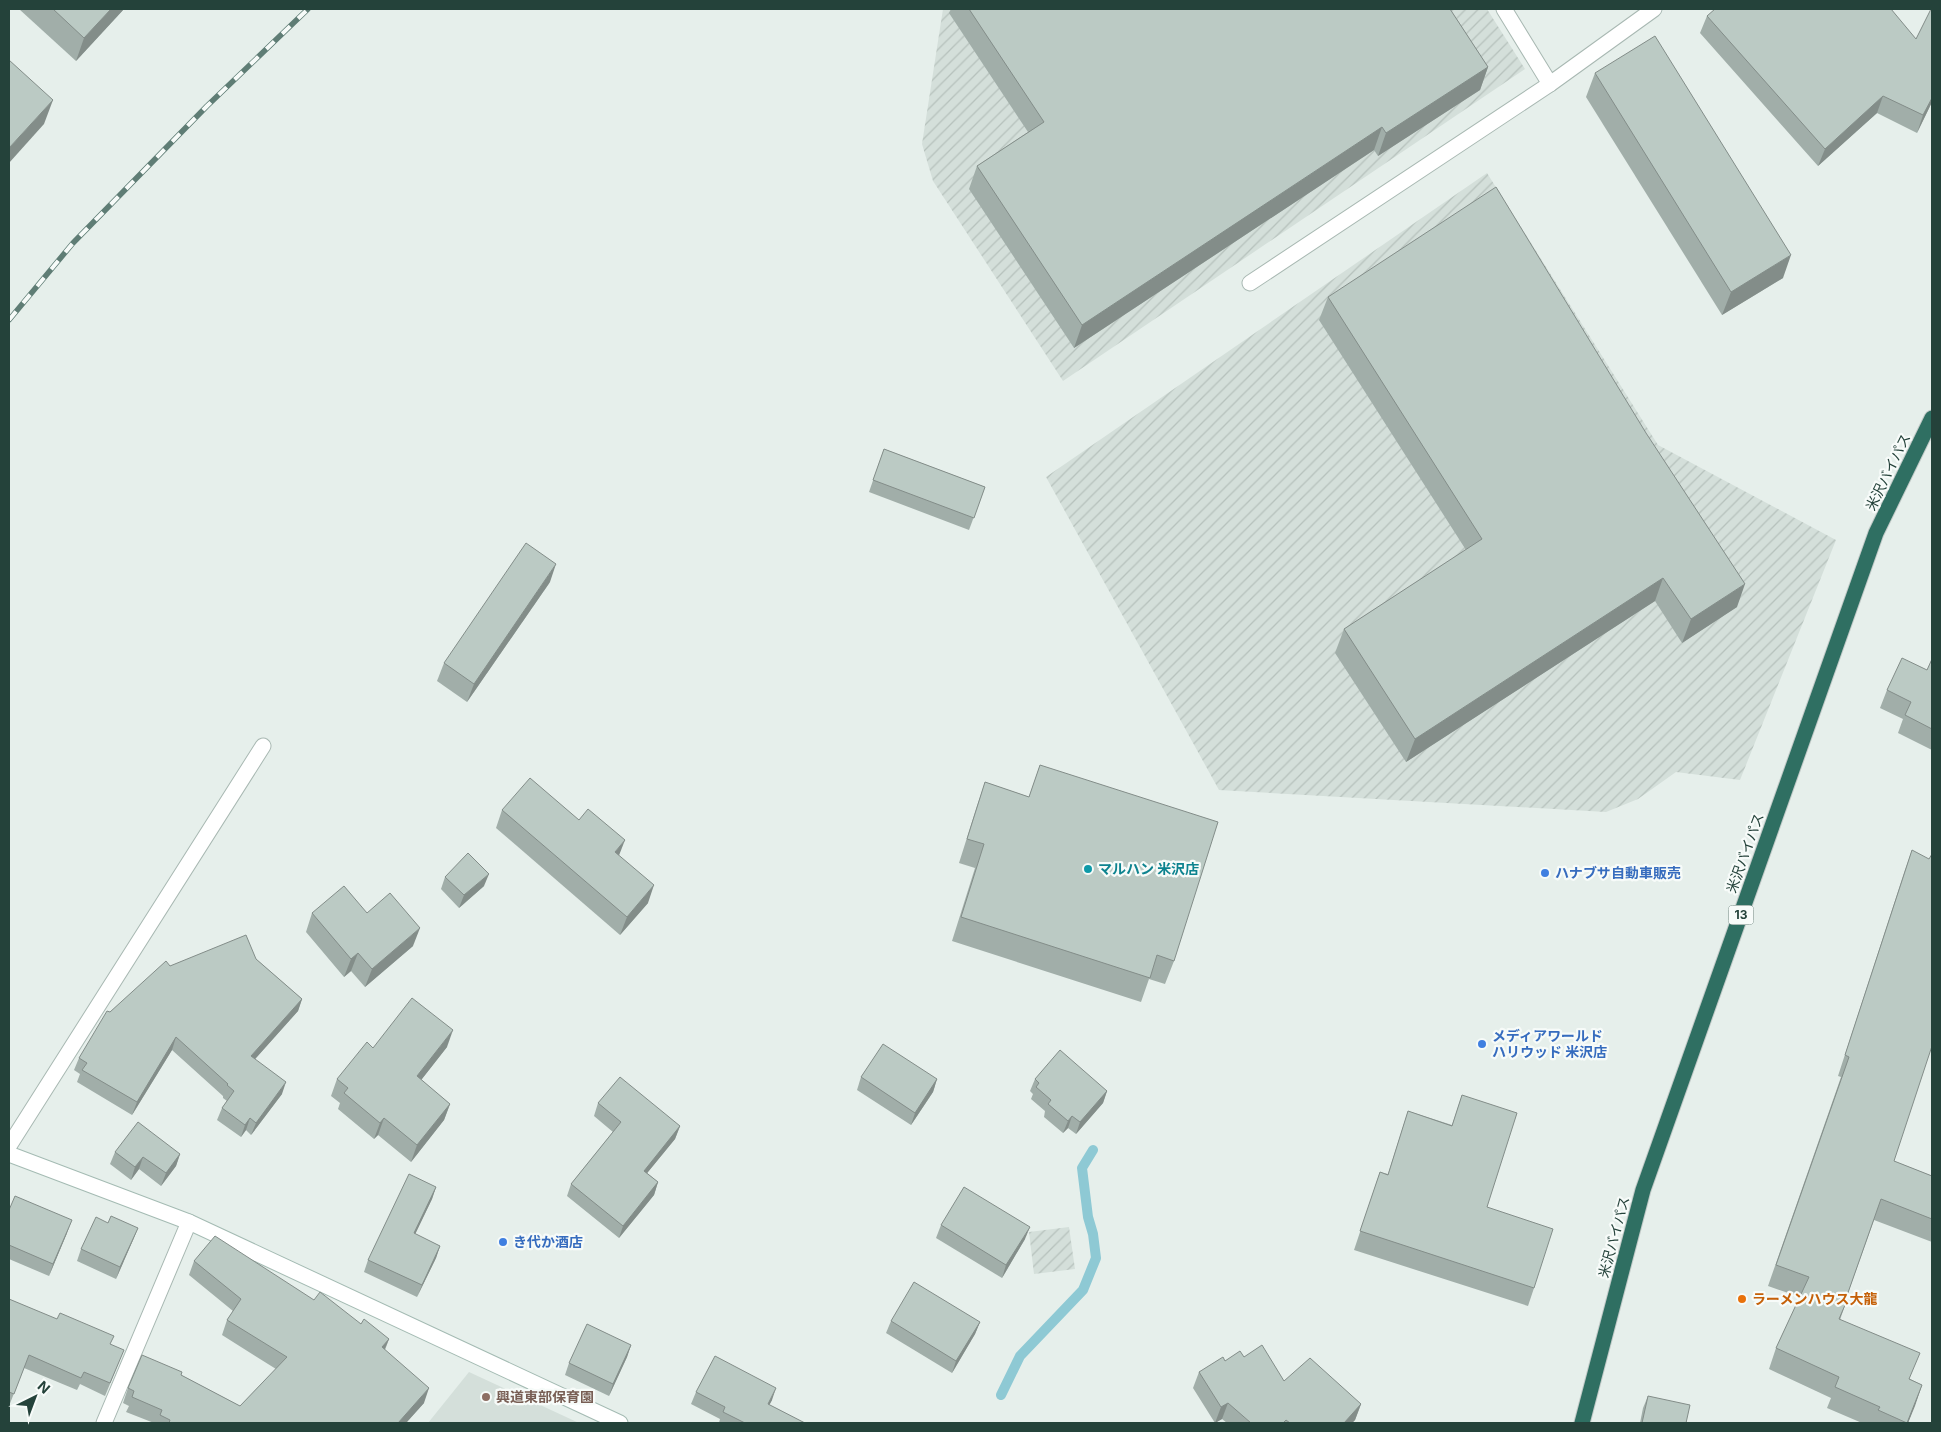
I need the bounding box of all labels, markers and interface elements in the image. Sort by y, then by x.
street label: 米沢バイパス [1862,430,1914,513]
street label: 米沢バイパス [1722,811,1767,895]
place label: マルハン 米沢店 [1098,860,1199,877]
marker: マルハン 米沢店 [1082,863,1094,875]
place label: ハナブサ自動車販売 [1555,864,1681,881]
marker: ハナブサ自動車販売 [1539,867,1551,879]
road number: 13 [1728,906,1754,924]
place label: メディアワールド ハリウッド 米沢店 [1492,1027,1607,1060]
marker: メディアワールド ハリウッド 米沢店 [1476,1038,1488,1050]
street label: 米沢バイパス [1594,1194,1633,1280]
place label: き代か酒店 [513,1233,583,1250]
marker: き代か酒店 [497,1236,509,1248]
place label: ラーメンハウス大龍 [1752,1290,1877,1307]
marker: ラーメンハウス大龍 [1736,1293,1748,1305]
north arrow [10,1372,60,1422]
text: N [34,1377,54,1397]
place label: 興道東部保育園 [496,1388,594,1405]
marker: 興道東部保育園 [480,1391,492,1403]

